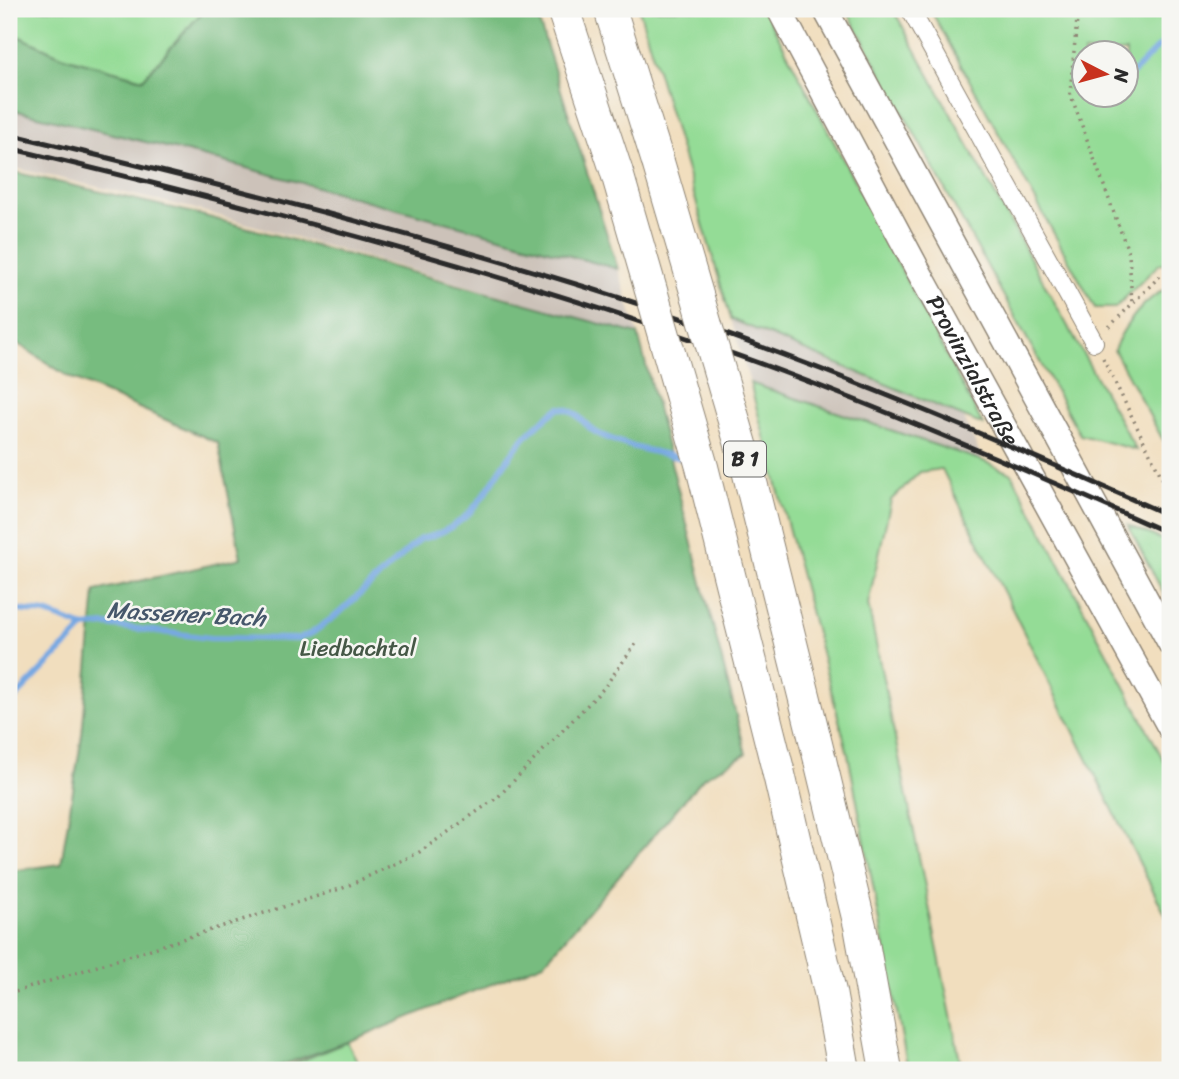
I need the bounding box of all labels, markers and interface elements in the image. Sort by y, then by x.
north arrow [1070,38,1140,108]
text: N [1104,66,1139,85]
street label: Provinzialstraße [915,287,1031,453]
road number: B 1 [724,442,766,476]
water label: Massener Bach [106,589,269,639]
park label: Liedbachtal [300,628,417,669]

